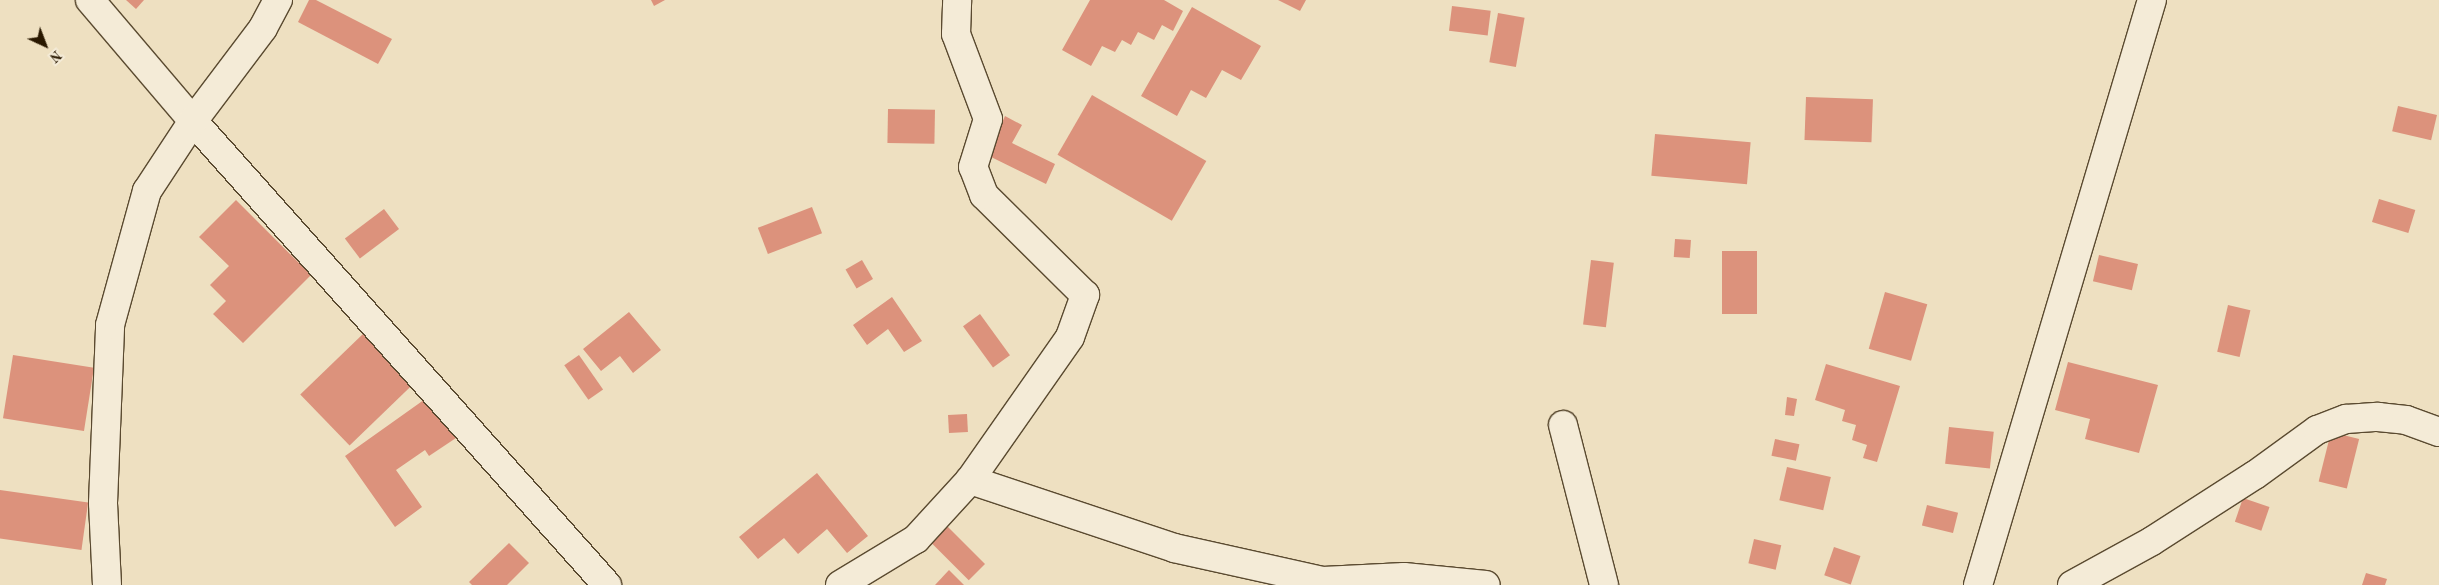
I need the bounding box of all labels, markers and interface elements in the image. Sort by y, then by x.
north arrow [20,20,70,70]
text: N [47,47,64,65]

